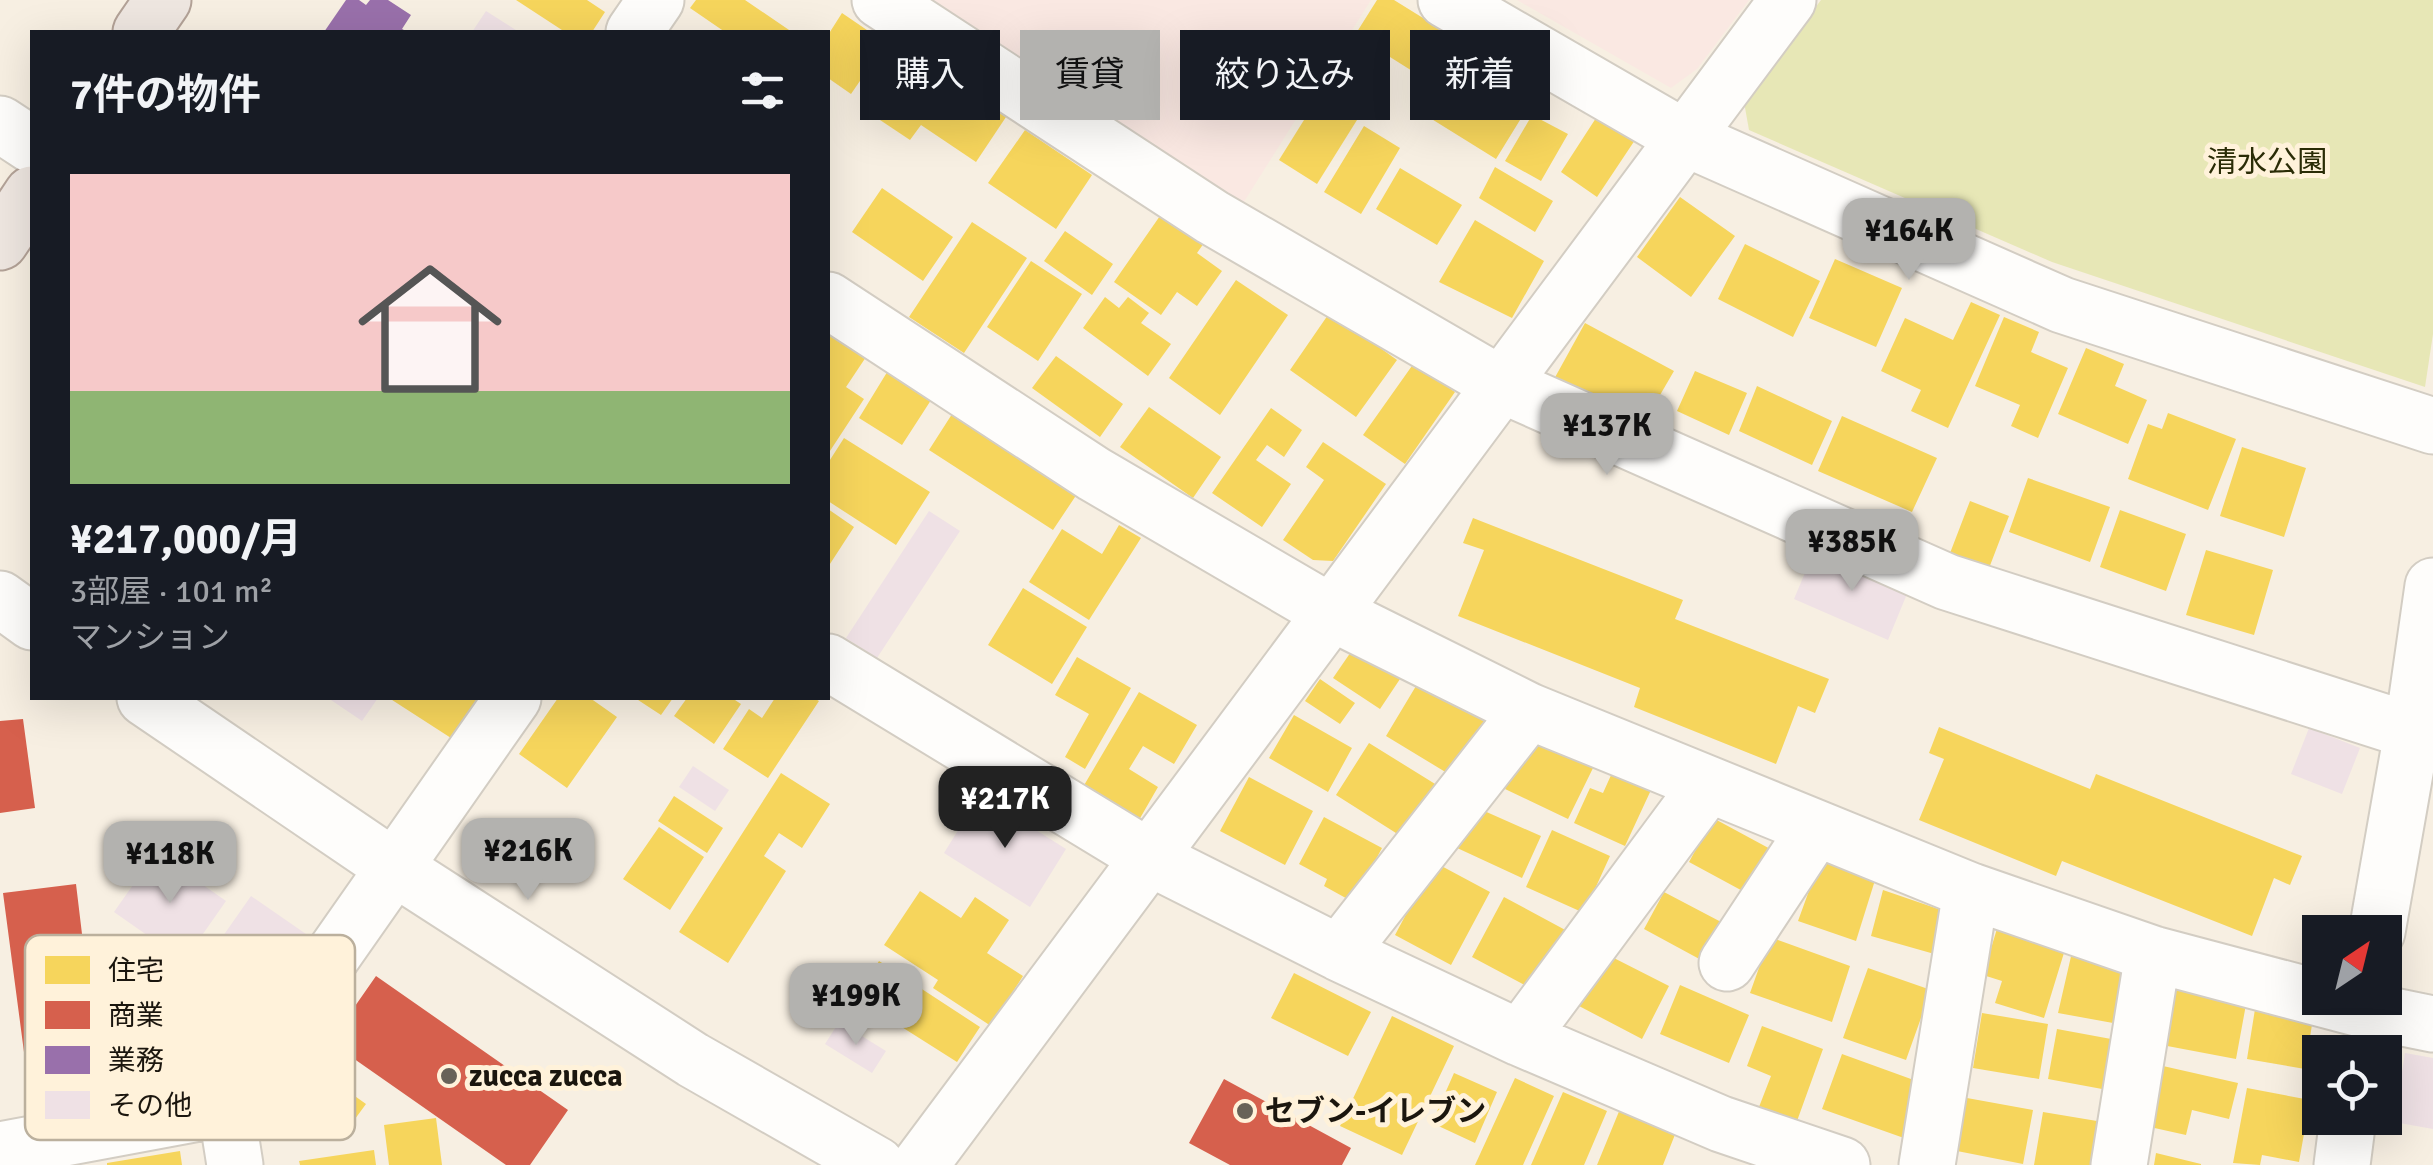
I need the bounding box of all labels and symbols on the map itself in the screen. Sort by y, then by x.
park label: 清水公園 [2207,144,2327,181]
pin: ¥164K [1839,198,1979,283]
pin: ¥137K [1537,393,1677,478]
pin: ¥385K [1782,509,1922,594]
pin: ¥217K [935,766,1075,851]
pin: ¥216K [458,818,598,903]
pin: ¥118K [100,821,240,906]
north arrow [2302,915,2402,1015]
legend [25,935,355,1140]
text: 住宅 [108,954,164,988]
pin: ¥199K [786,963,926,1048]
text: 商業 [108,999,164,1033]
text: 業務 [108,1044,164,1078]
place label: zucca zucca [469,1058,623,1095]
marker: zucca zucca [438,1065,460,1087]
text: その他 [108,1089,192,1123]
place label: セブン-イレブン [1265,1093,1486,1130]
marker: セブン-イレブン [1234,1100,1256,1122]

